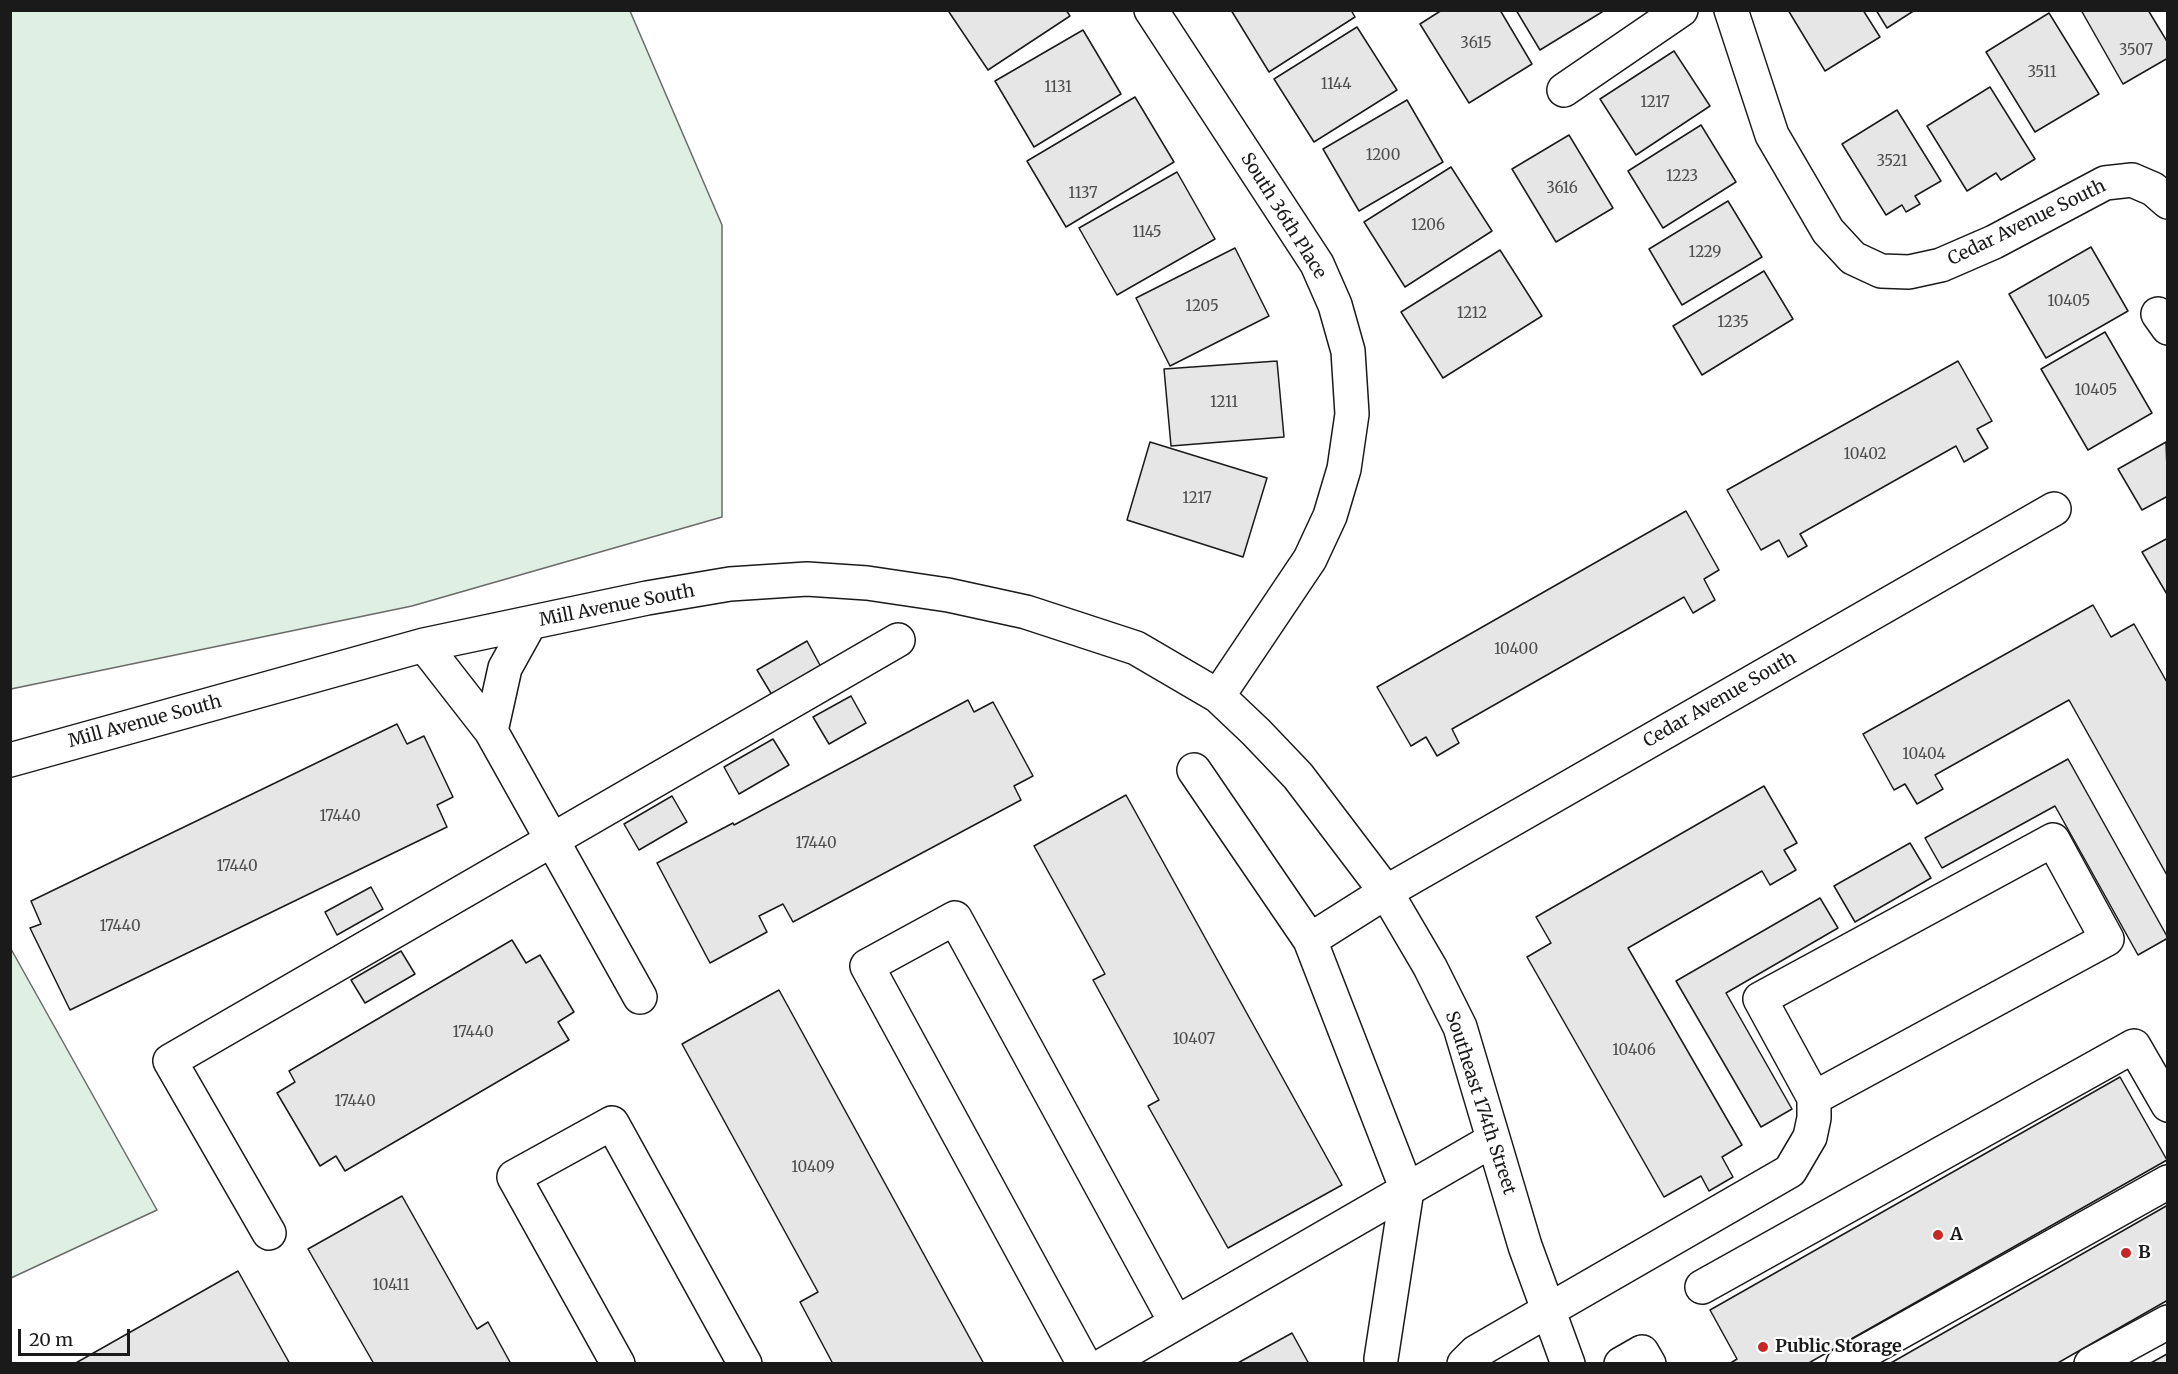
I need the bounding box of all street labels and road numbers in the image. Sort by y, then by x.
street label: South 36th Place [1236,149,1330,283]
street label: Cedar Avenue South [1945,175,2109,271]
street label: Mill Avenue South [538,580,696,632]
street label: Cedar Avenue South [1640,647,1800,753]
street label: Mill Avenue South [66,691,224,753]
street label: Southeast 174th Street [1440,1009,1520,1197]

